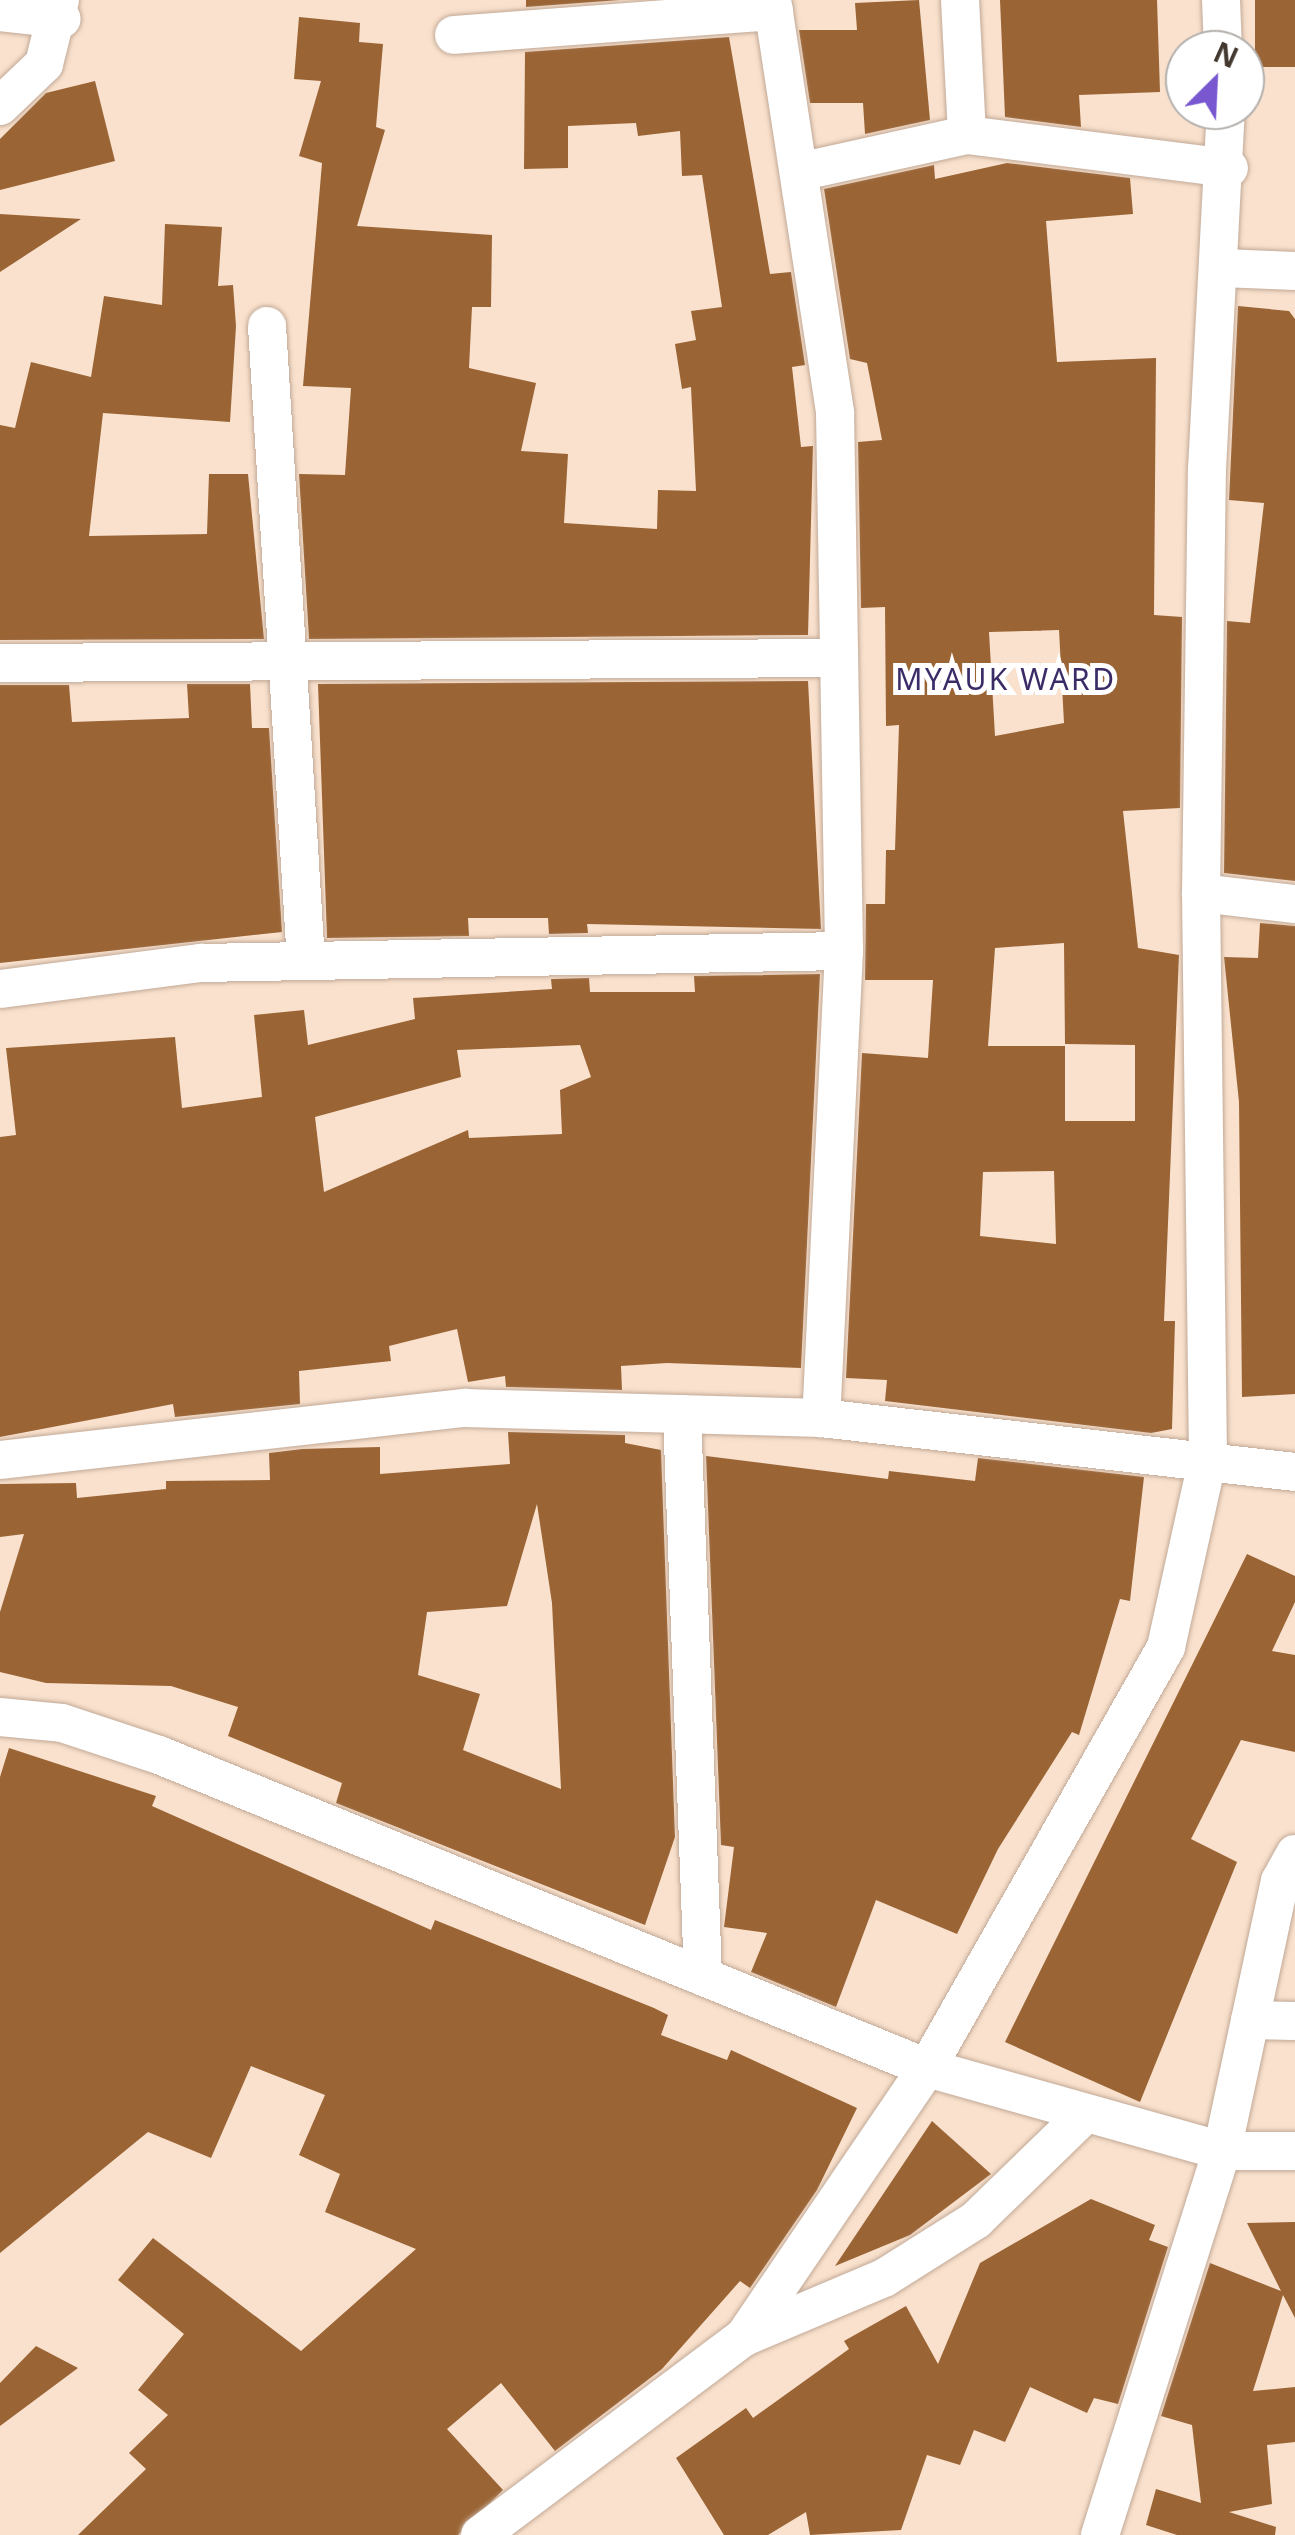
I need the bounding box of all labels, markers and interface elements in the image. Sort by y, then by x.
north arrow [1165,30,1265,130]
text: N [1208,32,1245,76]
district label: MYAUK WARD [895,661,1117,697]

